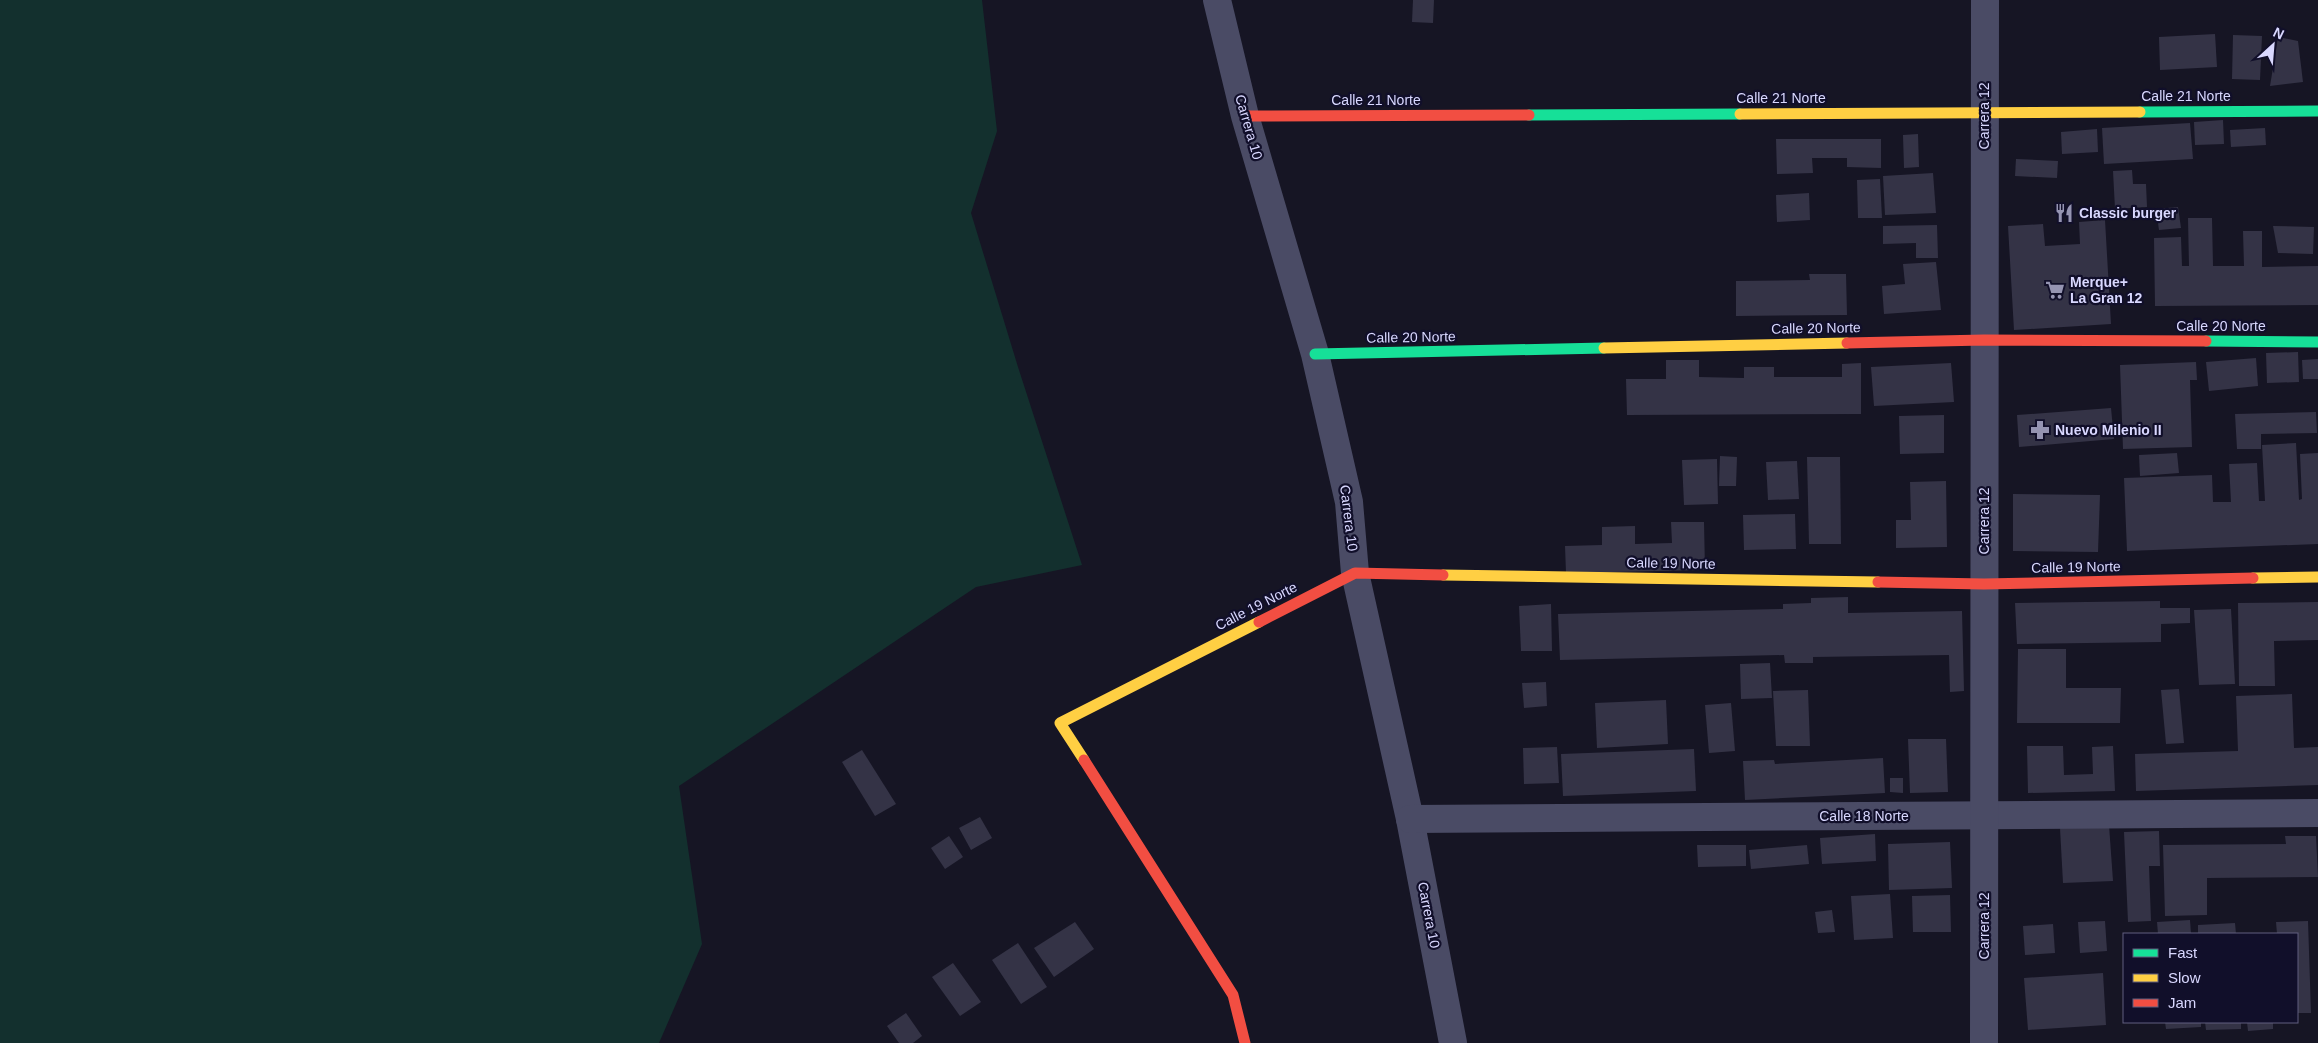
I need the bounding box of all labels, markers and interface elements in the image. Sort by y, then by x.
north arrow [2248,20,2298,70]
text: N [2271,24,2287,43]
street label: Carrera 12 [1976,82,1992,149]
street label: Calle 21 Norte [2141,88,2231,104]
street label: Calle 21 Norte [1736,90,1826,106]
street label: Calle 21 Norte [1331,92,1421,108]
street label: Carrera 10 [1232,93,1266,162]
restaurant icon: Classic burger [2053,202,2075,224]
place label: Classic burger [2079,205,2177,221]
place label: Merque+ La Gran 12 [2070,274,2143,306]
supermarket icon: Merque+ La Gran 12 [2044,279,2066,301]
street label: Calle 20 Norte [2176,318,2266,334]
street label: Calle 20 Norte [1771,319,1861,337]
street label: Calle 20 Norte [1366,328,1456,346]
pharmacy icon: Nuevo Milenio II [2029,419,2051,441]
place label: Nuevo Milenio II [2055,422,2162,438]
street label: Carrera 10 [1337,484,1361,552]
street label: Carrera 12 [1976,487,1992,554]
street label: Calle 19 Norte [1626,554,1716,572]
street label: Calle 19 Norte [2031,558,2121,576]
street label: Calle 19 Norte [1212,578,1300,633]
street label: Calle 18 Norte [1819,808,1909,824]
street label: Carrera 10 [1415,881,1443,950]
street label: Carrera 12 [1976,892,1992,959]
legend [2123,933,2298,1023]
text: Fast [2168,944,2198,961]
text: Slow [2168,969,2201,986]
text: Jam [2168,994,2196,1011]

